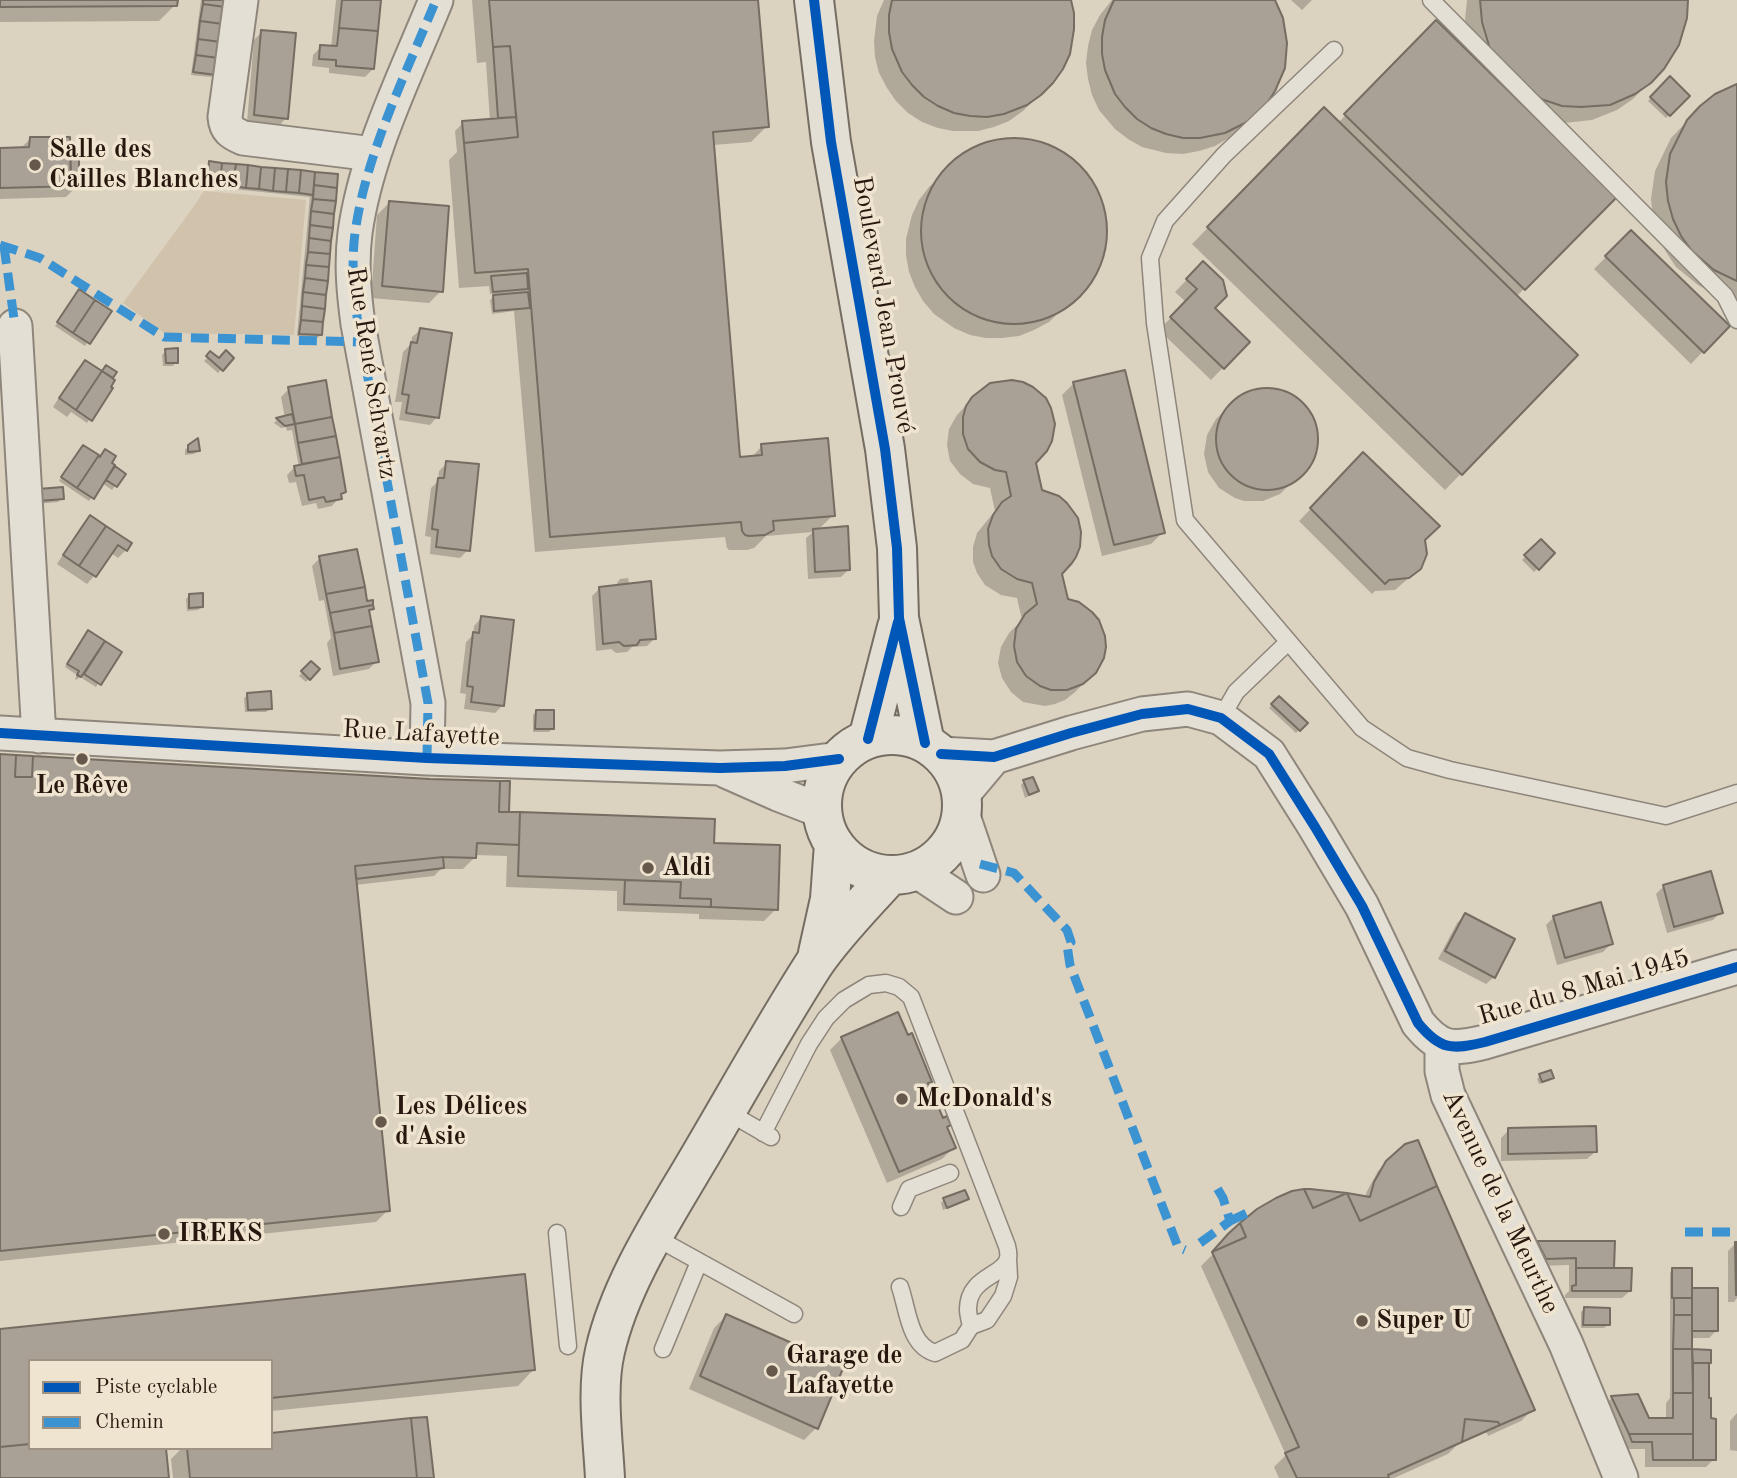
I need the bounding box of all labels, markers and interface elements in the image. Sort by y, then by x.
place label: Salle des Cailles Blanches [49,134,238,196]
marker: Salle des Cailles Blanches [27,157,43,173]
street label: Boulevard Jean Prouvé [845,174,921,436]
street label: Rue René Schvartz [339,265,403,481]
street label: Rue Lafayette [341,714,501,754]
marker: Le Rêve [74,751,90,767]
place label: Le Rêve [36,770,128,802]
place label: Aldi [662,852,711,884]
marker: Aldi [640,860,656,876]
street label: Rue du 8 Mai 1945 [1475,943,1693,1033]
place label: McDonald's [916,1083,1052,1115]
street label: Avenue de la Meurthe [1434,1085,1566,1319]
place label: Les Délices d'Asie [395,1091,527,1152]
marker: McDonald's [894,1091,910,1107]
marker: Les Délices d'Asie [373,1114,389,1130]
place label: IREKS [178,1218,262,1250]
marker: IREKS [156,1226,172,1242]
place label: Super U [1376,1305,1472,1337]
marker: Super U [1354,1313,1370,1329]
place label: Garage de Lafayette [786,1340,903,1402]
legend [28,1359,273,1450]
marker: Garage de Lafayette [764,1363,780,1379]
text: Piste cyclable [95,1377,218,1398]
text: Chemin [95,1412,164,1433]

